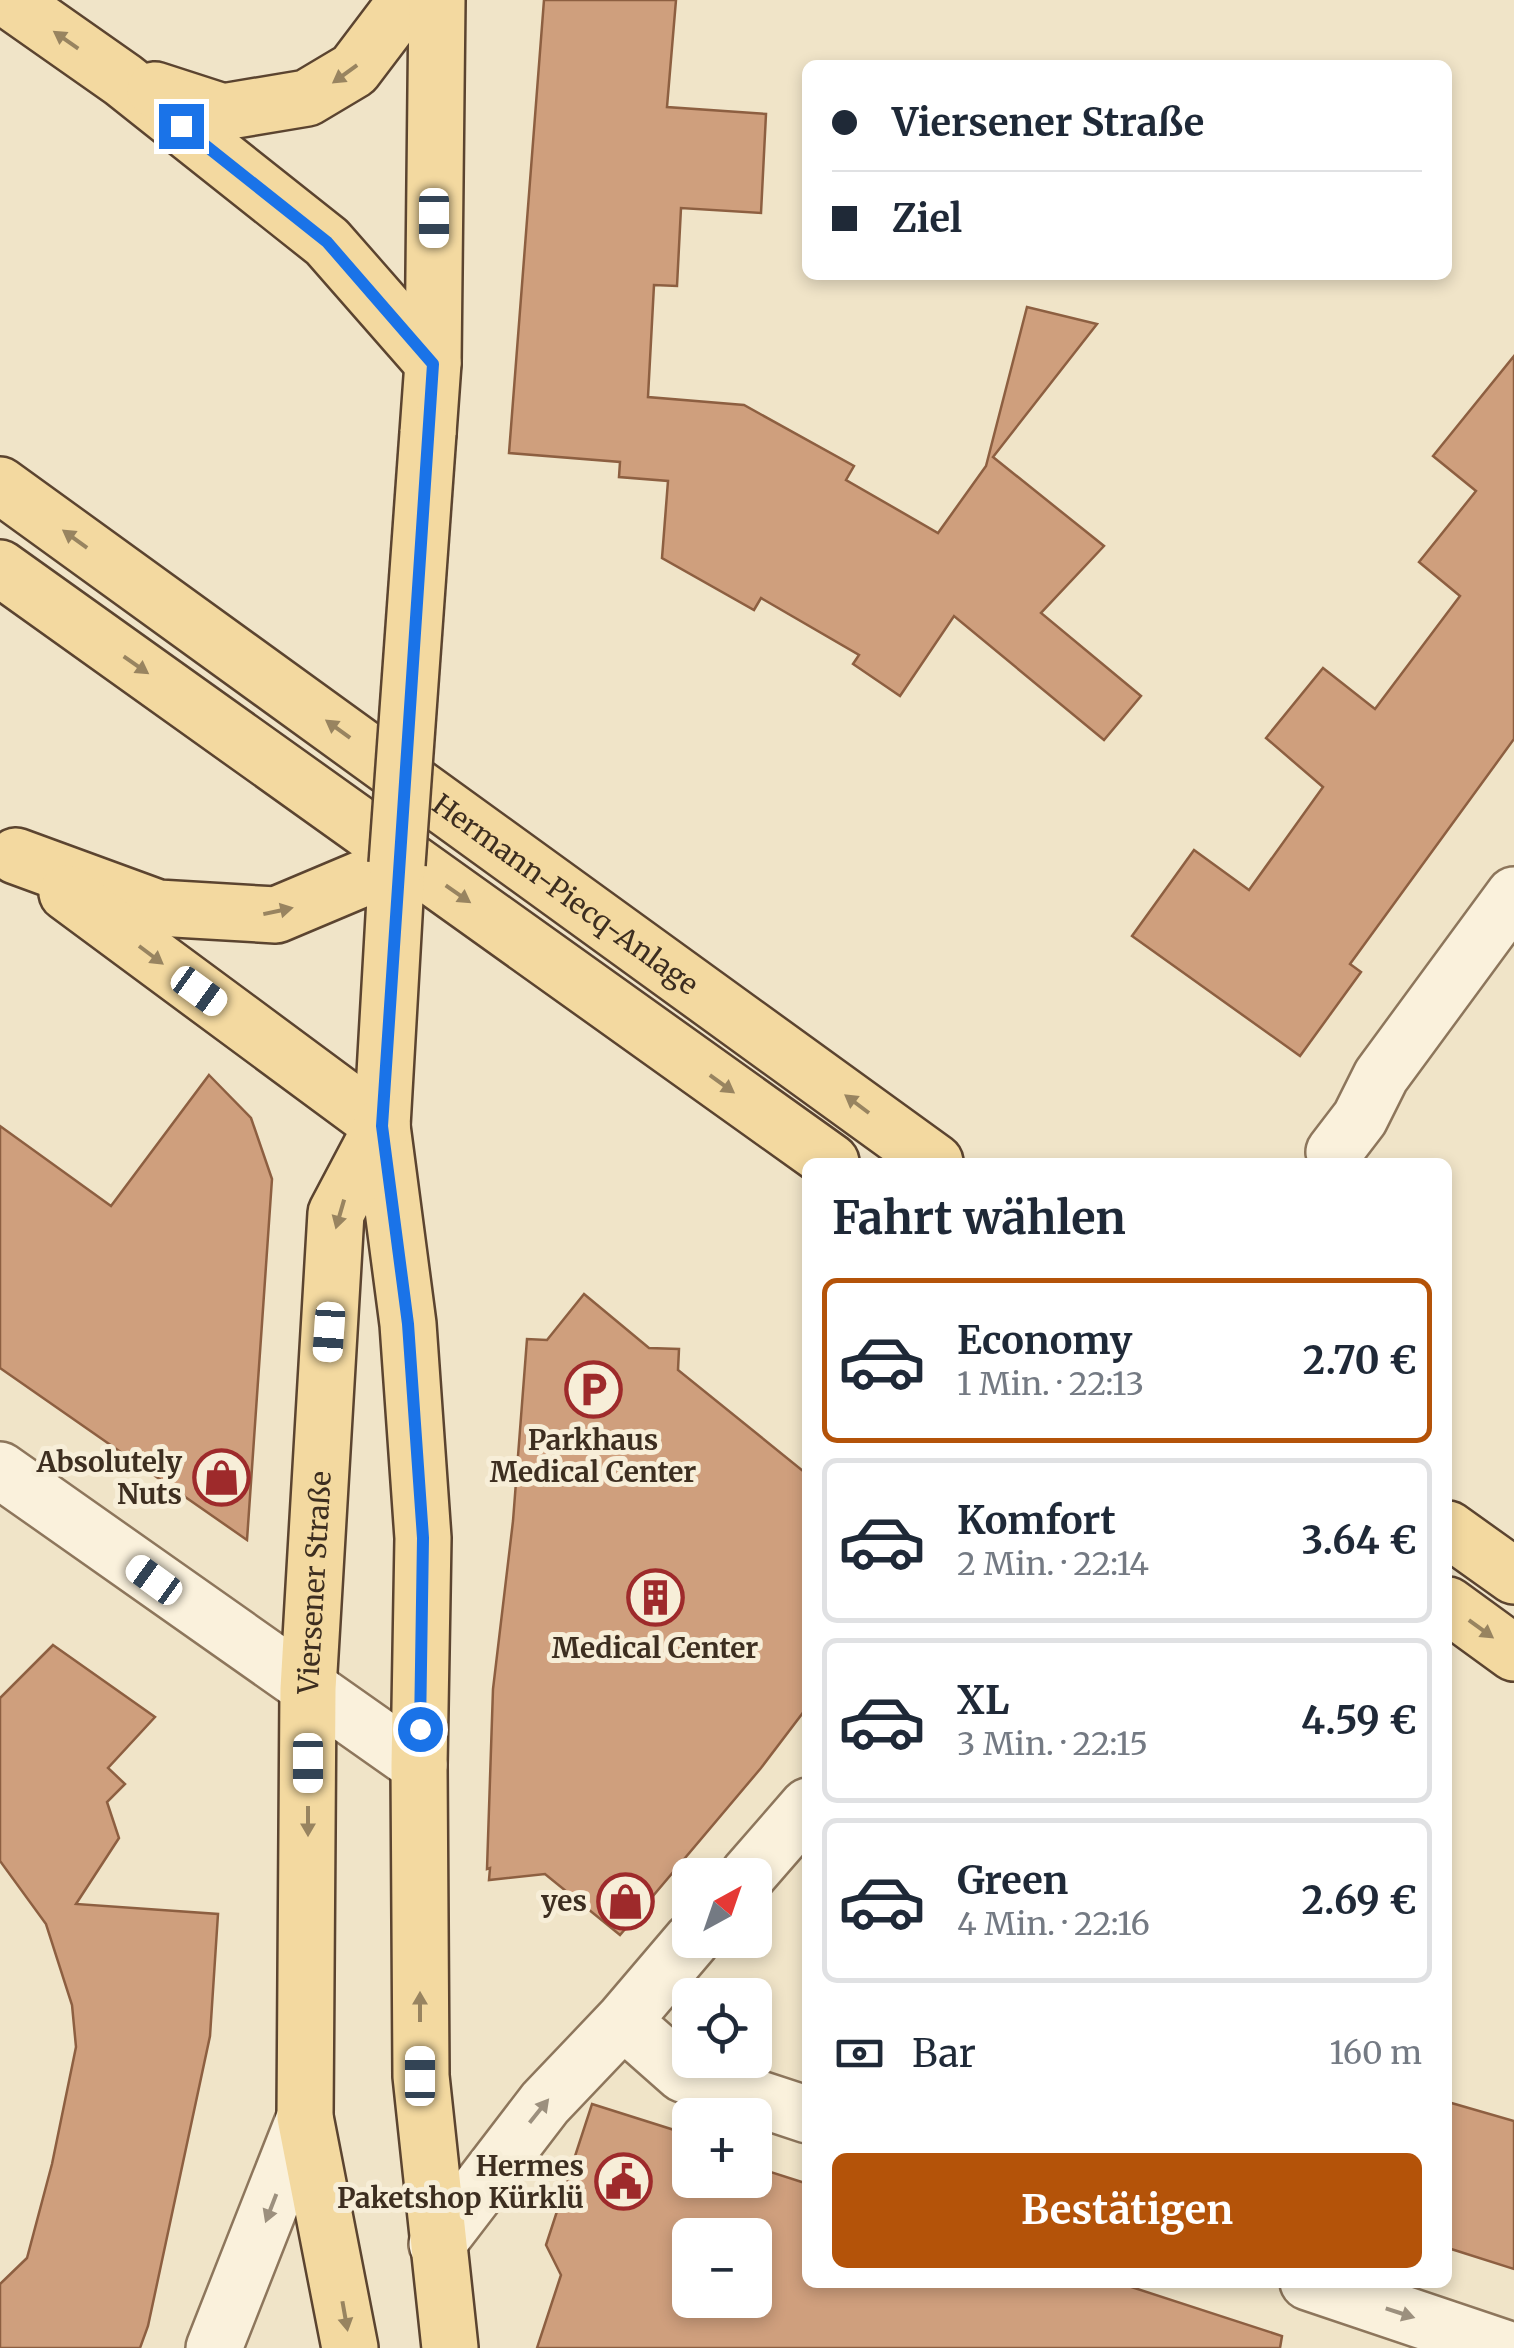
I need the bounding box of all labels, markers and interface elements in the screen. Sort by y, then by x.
one-way arrow [53,31,79,50]
one-way arrow [332,63,358,83]
text: Viersener Straße [892,99,1204,146]
route end [159,104,204,149]
car [419,188,449,248]
text: Ziel [892,195,962,242]
one-way arrow [62,530,88,549]
one-way arrow [123,655,150,674]
one-way arrow [325,720,352,739]
street label: Hermann-Piecq-Anlage [426,786,705,1003]
one-way arrow [445,884,471,903]
one-way arrow [263,902,294,918]
one-way arrow [138,945,164,965]
car [166,961,232,1021]
one-way arrow [709,1073,735,1093]
one-way arrow [844,1095,870,1115]
text: Fahrt wählen [832,1190,1126,1246]
one-way arrow [332,1199,347,1229]
car [312,1301,346,1363]
icon: car [837,1316,927,1406]
text: Economy [957,1317,1132,1364]
text: 2.70 € [1303,1337,1417,1384]
parking icon: Parkhaus Medical Center [563,1359,623,1419]
text: 1 Min. · 22:13 [957,1364,1144,1404]
place label: Parkhaus Medical Center [490,1422,696,1490]
place label: Absolutely Nuts [36,1444,182,1512]
shop icon: Absolutely Nuts [191,1448,251,1508]
street label: Viersener Straße [290,1470,339,1696]
icon: car [837,1496,927,1586]
text: Komfort [957,1497,1116,1544]
text: 3.64 € [1301,1517,1417,1564]
text: 2 Min. · 22:14 [957,1544,1149,1584]
car [121,1550,187,1610]
building icon: Medical Center [625,1567,685,1627]
one-way arrow [1468,1619,1494,1638]
place label: Medical Center [552,1630,758,1666]
icon: car [837,1676,927,1766]
text: XL [957,1677,1009,1724]
text: 4.59 € [1301,1697,1417,1744]
route start [398,1707,443,1752]
text: 3 Min. · 22:15 [957,1724,1148,1764]
car [293,1733,323,1793]
one-way arrow [300,1806,316,1838]
icon: car [837,1856,927,1946]
text: Green [957,1857,1068,1904]
north arrow [672,1858,772,1958]
map controls [672,1858,772,2318]
shop icon: yes [596,1871,656,1931]
text: 2.69 € [1301,1877,1417,1924]
place label: yes [541,1883,587,1919]
text: 4 Min. · 22:16 [957,1904,1150,1944]
button: locate [672,1978,772,2078]
one-way arrow [412,1991,428,2023]
icon: cash [832,2026,887,2081]
text: Bar [912,2030,976,2077]
text: 160 m [1330,2033,1422,2073]
car [405,2046,435,2106]
button: + [672,2098,772,2198]
one-way arrow [528,2099,549,2124]
place label: Hermes Paketshop Kürklü [337,2148,584,2216]
public building icon: Hermes Paketshop Kürklü [593,2152,653,2212]
button: Bestätigen [832,2153,1422,2268]
one-way arrow [262,2193,278,2223]
button: − [672,2218,772,2318]
one-way arrow [338,2300,353,2332]
one-way arrow [1386,2307,1416,2322]

